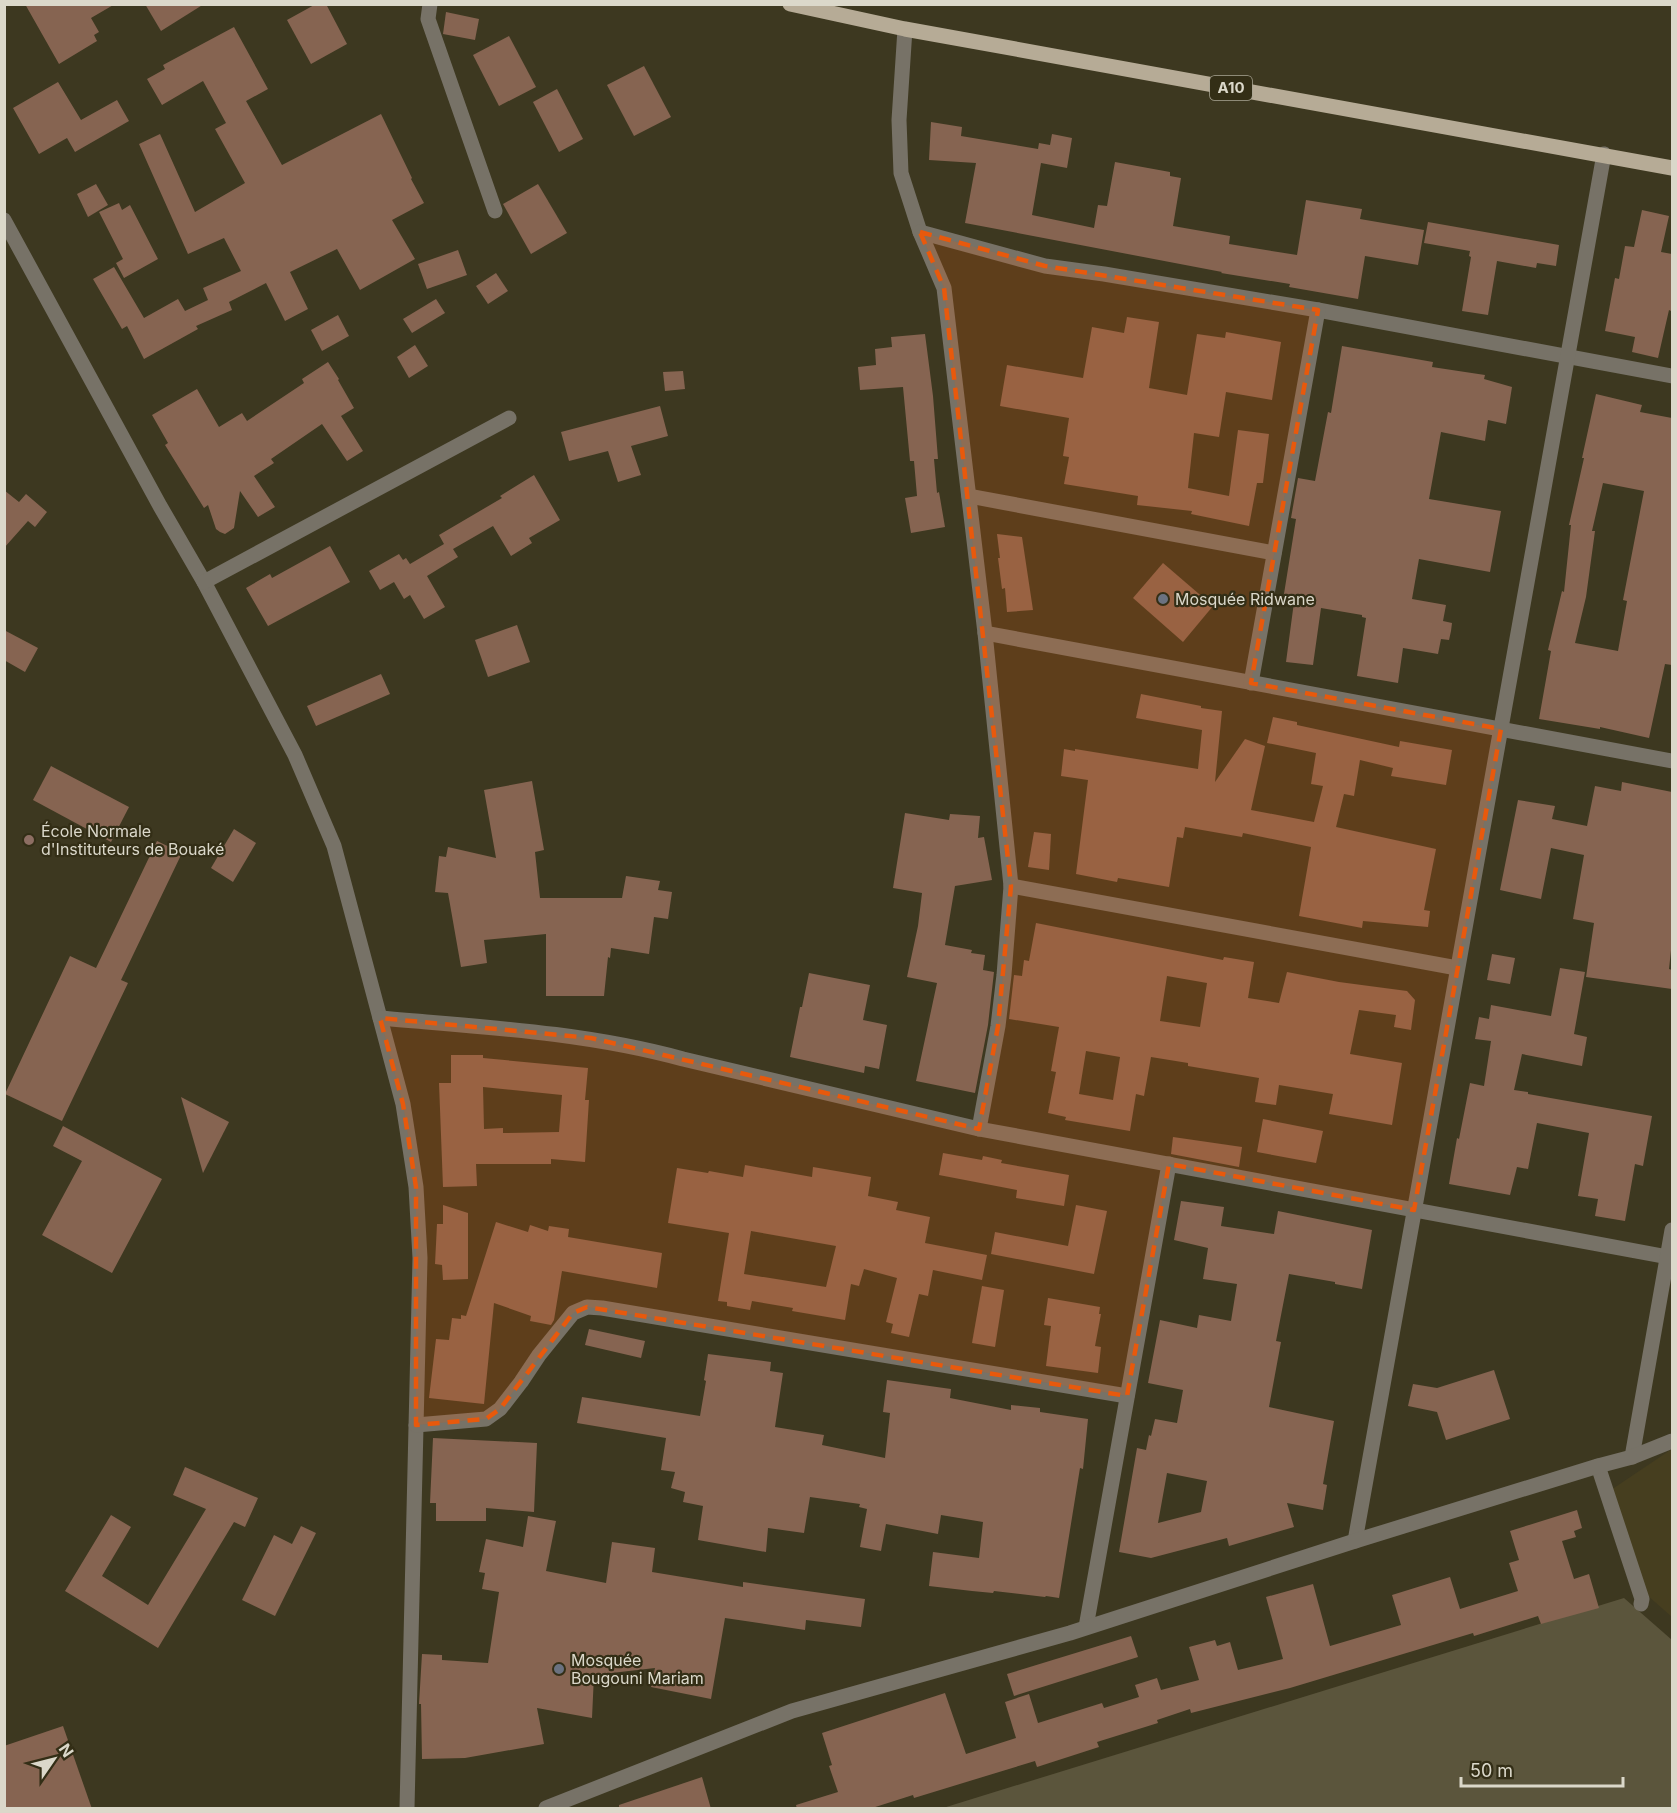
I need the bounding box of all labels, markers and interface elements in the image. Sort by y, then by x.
road number: A10 [1210,76,1252,100]
place label: Mosquée Ridwane [1175,589,1315,609]
marker: Mosquée Ridwane [1156,592,1170,606]
place label: École Normale d'Instituteurs de Bouaké [41,821,224,859]
marker: École Normale d'Instituteurs de Bouaké [22,833,36,847]
place label: Mosquée Bougouni Mariam [571,1650,704,1688]
marker: Mosquée Bougouni Mariam [552,1662,566,1676]
north arrow [24,1729,84,1789]
text: N [55,1740,78,1761]
scale bar [1461,1750,1623,1788]
text: 50 m [1470,1760,1513,1781]

